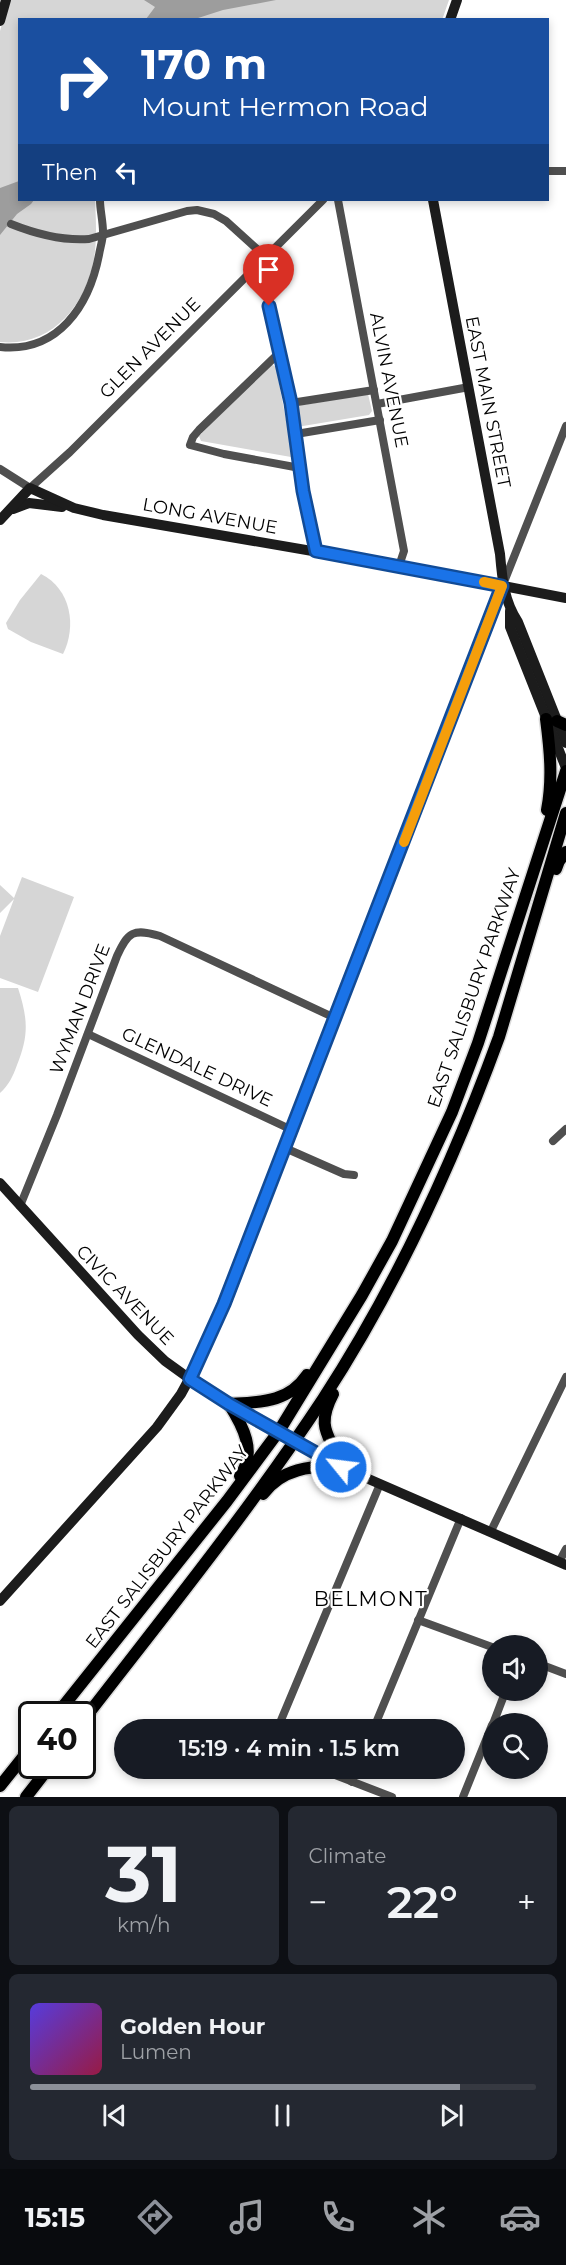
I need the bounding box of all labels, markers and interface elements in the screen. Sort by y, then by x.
text: 170 m [141,38,267,90]
icon: right [42,42,120,120]
text: Mount Hermon Road [141,90,429,123]
icon: left [110,156,143,189]
text: Then [42,159,98,186]
pin [243,244,294,306]
icon: arrive [252,253,285,286]
street label: GLEN AVENUE [95,293,205,403]
street label: ALVIN AVENUE [365,311,413,449]
street label: EAST MAIN STREET [461,314,516,490]
street label: LONG AVENUE [141,493,279,539]
street label: EAST SALISBURY PARKWAY [423,865,526,1111]
street label: WYMAN DRIVE [45,941,115,1077]
street label: GLENDALE DRIVE [118,1022,276,1112]
street label: CIVIC AVENUE [72,1240,178,1350]
position arrow [309,1435,373,1499]
street label: EAST SALISBURY PARKWAY [81,1441,254,1653]
district label: BELMONT [314,1587,428,1611]
map controls [482,1635,548,1779]
button: sound [482,1635,548,1701]
speed limit sign: 40 [18,1701,96,1779]
button: search [482,1713,548,1779]
text: 15:19 · 4 min · 1.5 km [179,1735,400,1762]
text: 31 [105,1826,182,1922]
text: Climate [309,1844,386,1868]
text: 22° [387,1874,458,1929]
text: − [309,1882,327,1922]
text: + [517,1882,536,1922]
text: km/h [117,1913,170,1937]
text: Golden Hour [120,2013,265,2040]
text: Lumen [120,2040,192,2064]
icon: previous [98,2099,131,2132]
icon: pause [266,2099,299,2132]
icon: next [435,2099,468,2132]
icon: directions [134,2196,176,2238]
icon: music [226,2196,268,2238]
icon: phone [317,2196,359,2238]
icon: climate [408,2196,450,2238]
icon: car [499,2196,541,2238]
text: 15:15 [25,2201,85,2234]

